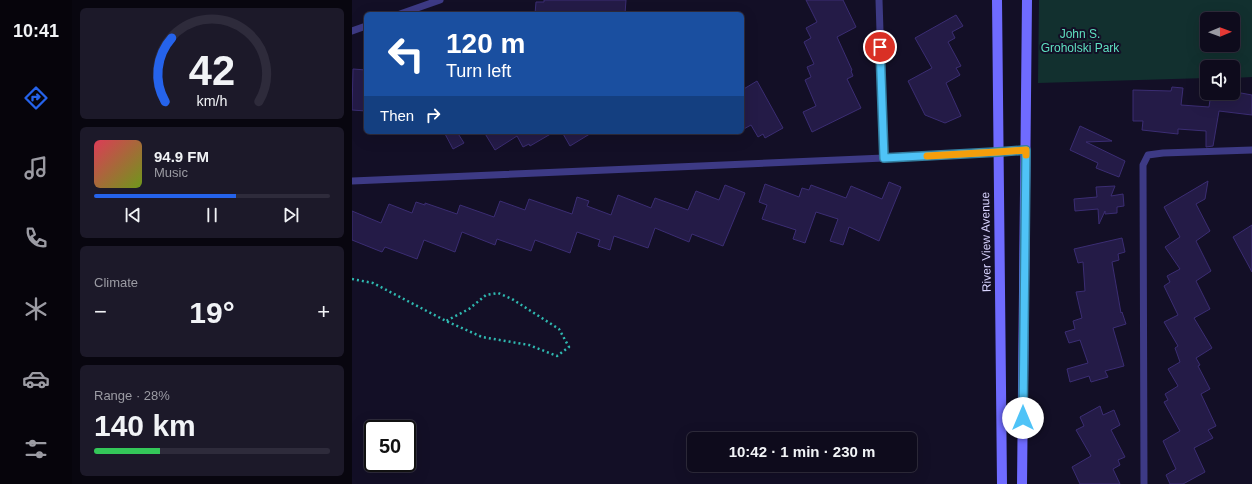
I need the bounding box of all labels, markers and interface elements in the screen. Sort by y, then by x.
north arrow [1200,12,1240,52]
map controls [1200,12,1240,100]
text: 10:41 [13,21,59,41]
park label: John S. Groholski Park [1041,27,1120,55]
icon: left [380,28,432,80]
text: 120 m [446,28,525,59]
pin [863,30,897,64]
icon: arrive [869,36,891,58]
text: 42 [189,46,235,93]
button: sound [1200,60,1240,100]
text: Turn left [446,61,511,81]
icon: directions [22,84,50,112]
text: km/h [197,92,228,108]
icon: right [422,104,444,126]
text: Then [380,107,414,124]
text: 94.9 FM [154,148,209,165]
icon: music [22,154,50,182]
text: Music [154,165,188,180]
street label: River View Avenue [978,191,994,292]
icon: previous [122,204,144,226]
icon: pause [201,204,223,226]
icon: next [280,204,302,226]
icon: phone [22,224,50,252]
text: Climate [94,275,138,290]
icon: climate [22,295,50,323]
text: 19° [189,296,235,329]
text: − [94,299,107,324]
text: + [317,299,330,324]
icon: car [22,365,50,393]
text: Range · 28% [94,388,170,403]
position arrow [1002,397,1044,439]
text: 140 km [94,409,196,442]
speed limit sign: 50 [364,420,416,472]
icon: filters [22,435,50,463]
text: 10:42 · 1 min · 230 m [729,443,875,460]

